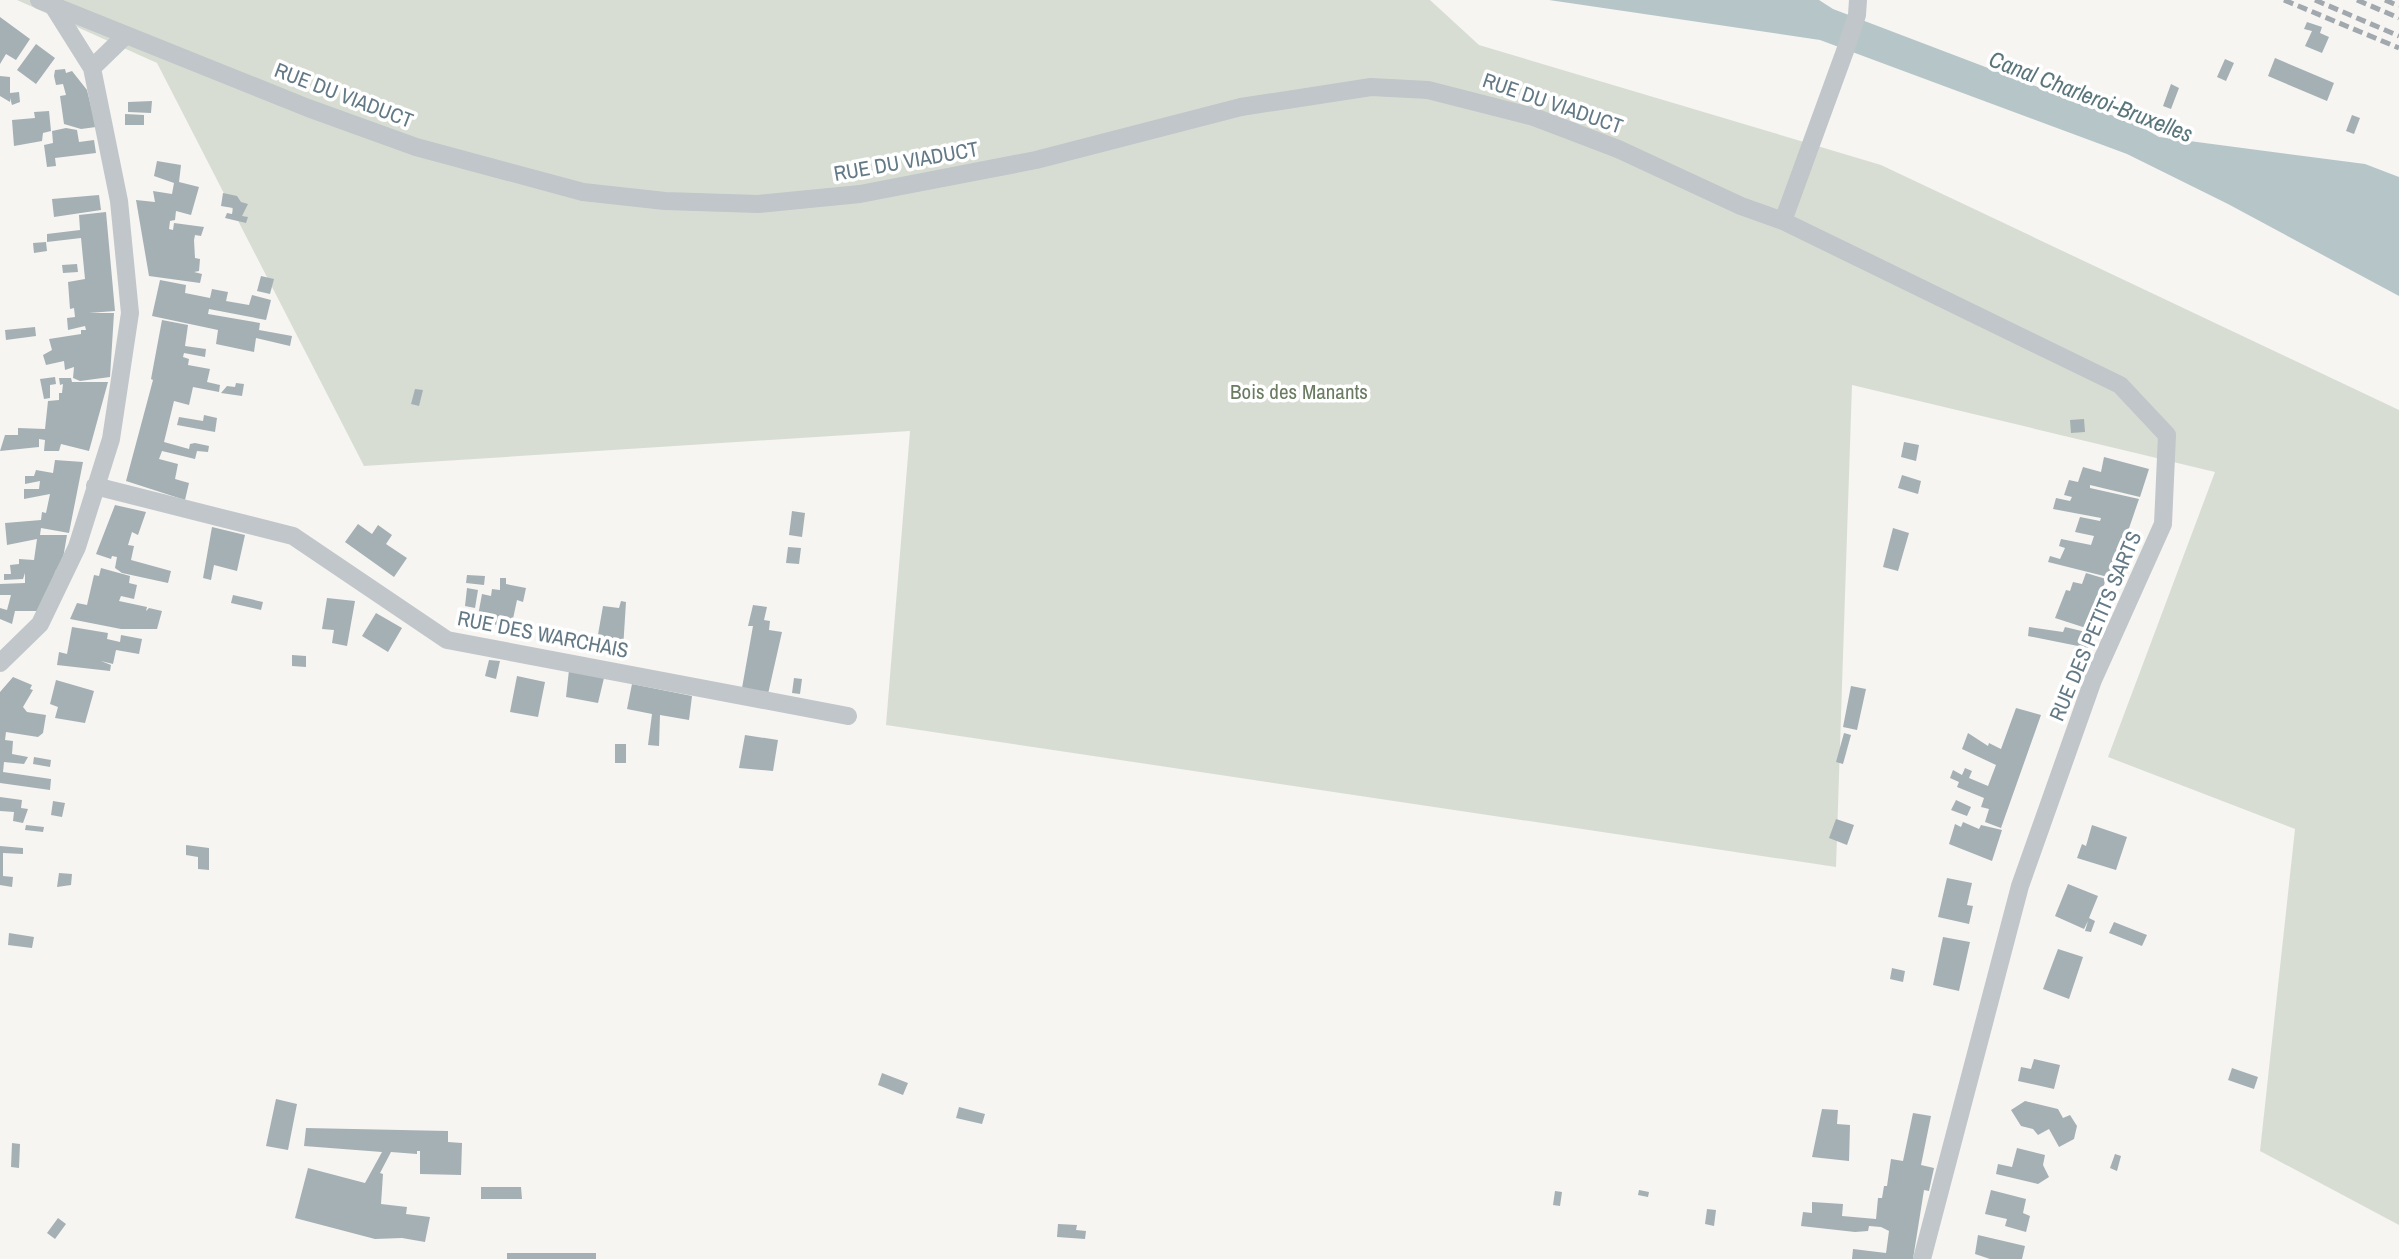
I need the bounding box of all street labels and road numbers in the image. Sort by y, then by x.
street label: RUE DU VIADUCT [270,55,418,135]
street label: RUE DU VIADUCT [1479,65,1627,141]
street label: RUE DU VIADUCT [831,134,981,188]
street label: RUE DES PETITS SARTS [2042,527,2148,725]
street label: RUE DES WARCHAIS [455,603,631,665]

